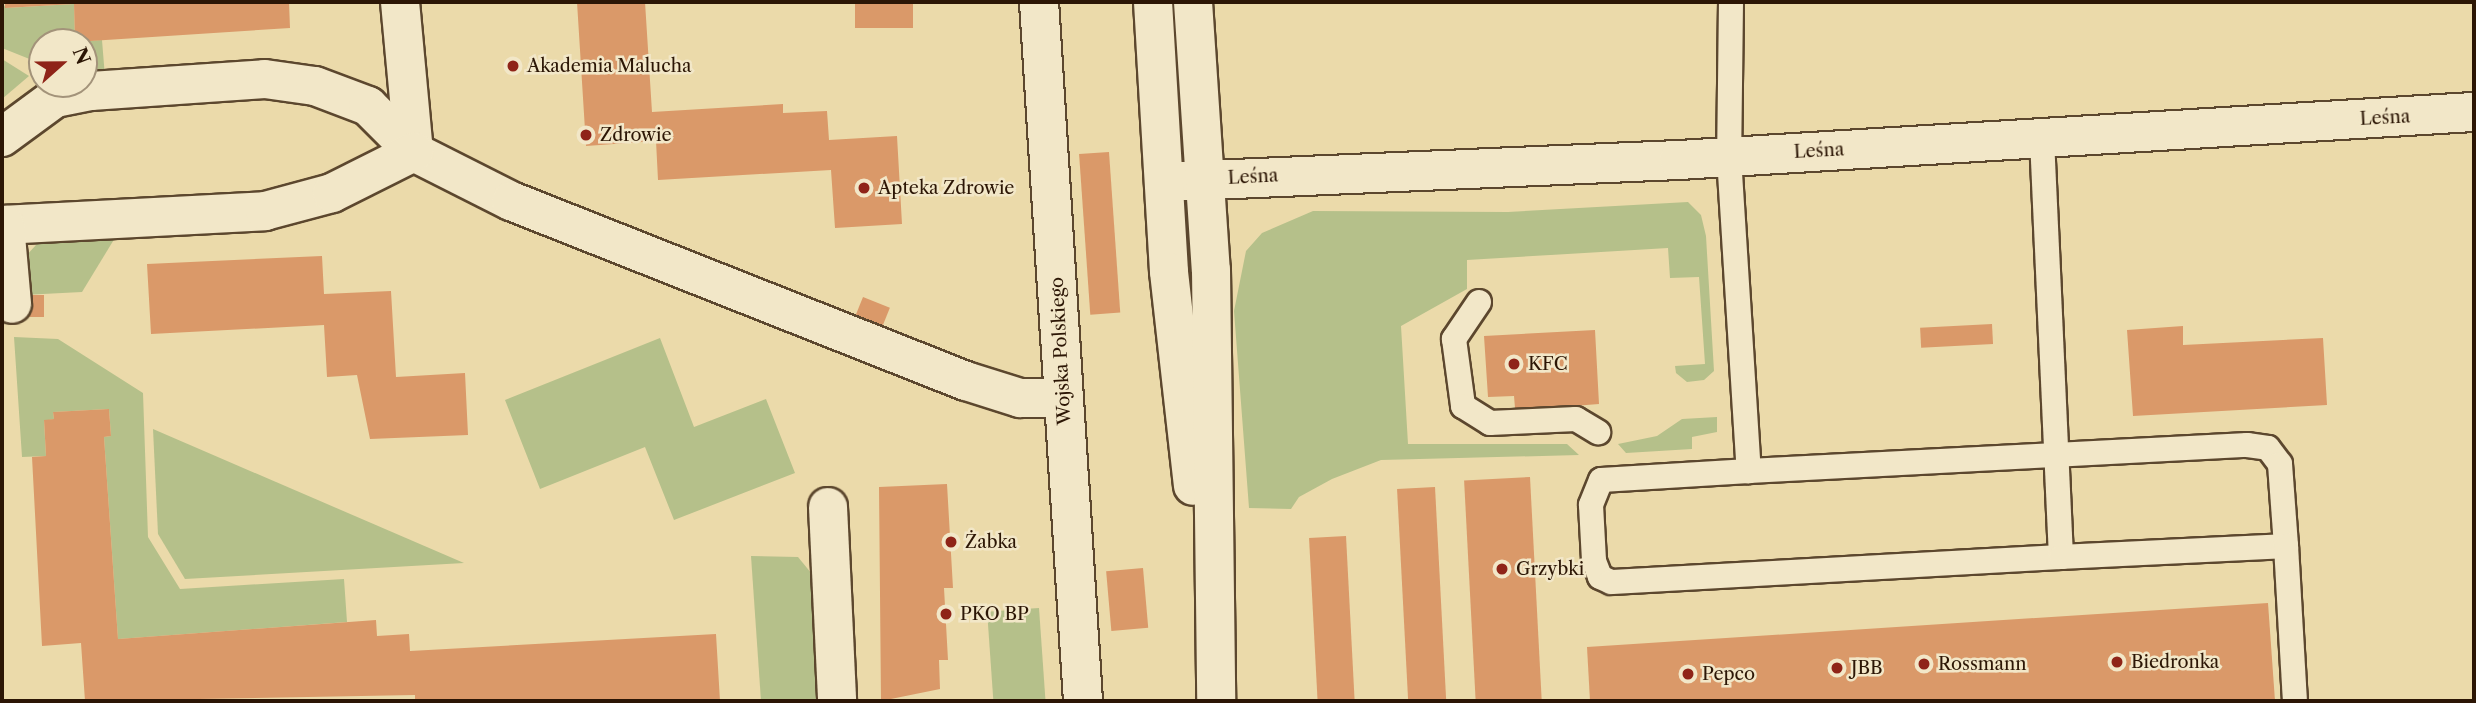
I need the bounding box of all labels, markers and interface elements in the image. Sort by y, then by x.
north arrow [28,28,98,98]
text: N [68,44,95,68]
place label: Akademia Malucha [527,55,692,77]
marker: Akademia Malucha [505,58,521,74]
street label: Leśna [2359,106,2411,130]
place label: Zdrowie [600,124,671,146]
marker: Zdrowie [578,127,594,143]
street label: Leśna [1793,139,1845,163]
street label: Leśna [1227,165,1279,189]
place label: Apteka Zdrowie [878,177,1015,199]
marker: Apteka Zdrowie [856,180,872,196]
street label: Wojska Polskiego [1046,276,1076,426]
place label: KFC [1528,353,1568,375]
marker: KFC [1506,356,1522,372]
place label: Żabka [965,531,1017,553]
marker: Żabka [943,534,959,550]
place label: Grzybki [1516,558,1584,580]
marker: Grzybki [1494,561,1510,577]
place label: PKO BP [960,603,1029,625]
marker: PKO BP [938,606,954,622]
place label: Biedronka [2131,651,2219,673]
place label: Rossmann [1938,653,2027,675]
marker: Biedronka [2109,654,2125,670]
marker: Rossmann [1916,656,1932,672]
place label: JBB [1851,657,1883,679]
marker: JBB [1829,660,1845,676]
place label: Pepco [1702,663,1755,685]
marker: Pepco [1680,666,1696,682]

